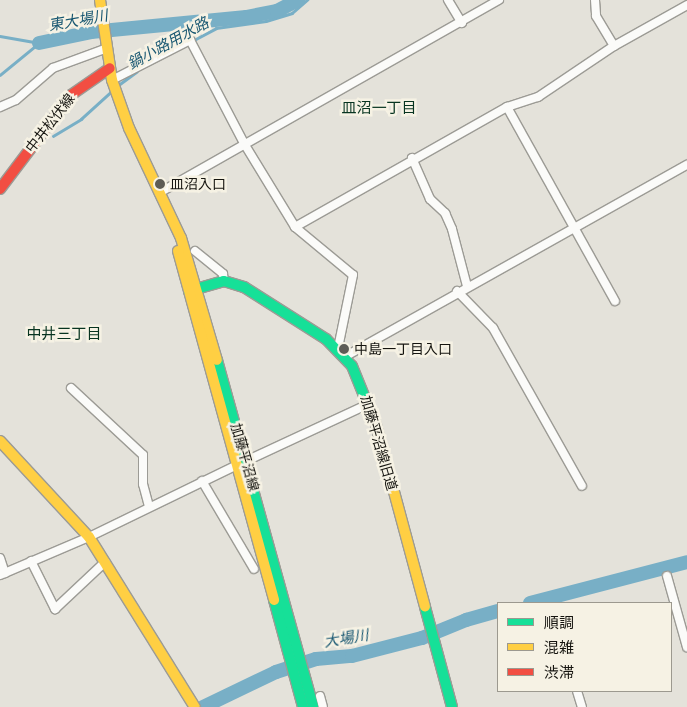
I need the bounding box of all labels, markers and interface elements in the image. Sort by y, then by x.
water label: 東大場川 [47,6,109,34]
water label: 鍋小路用水路 [124,13,212,73]
street label: 中井松伏線 [22,90,78,156]
district label: 皿沼一丁目 [342,99,416,117]
place label: 皿沼入口 [170,176,226,192]
marker: 皿沼入口 [154,178,166,190]
district label: 中井三丁目 [27,325,101,343]
place label: 中島一丁目入口 [354,341,452,357]
marker: 中島一丁目入口 [338,343,350,355]
street label: 加藤平沼線旧道 [357,394,401,492]
street label: 加藤平沼線 [227,421,263,493]
legend [497,602,672,692]
text: 順調 [544,614,574,631]
water label: 大場川 [322,626,370,650]
text: 混雑 [544,639,574,656]
text: 渋滞 [544,664,574,681]

